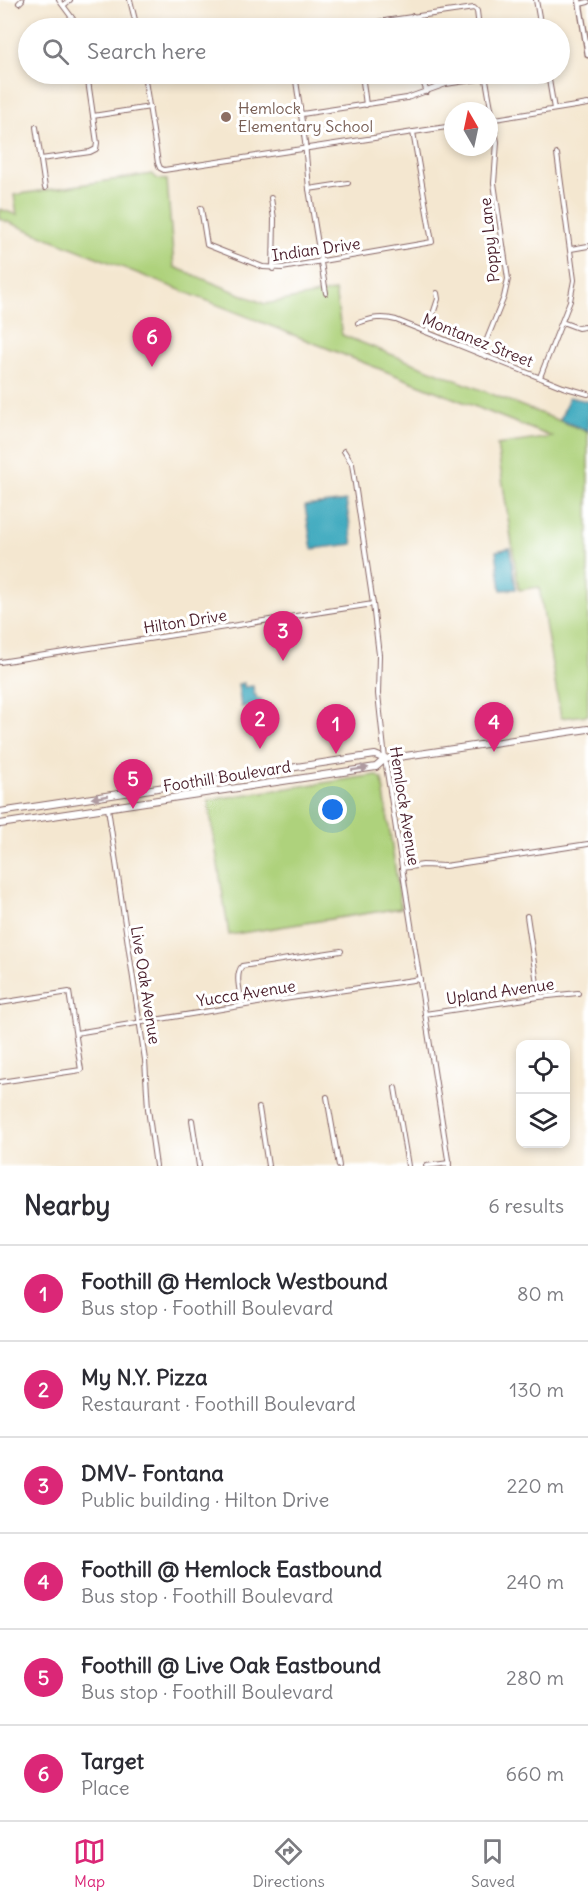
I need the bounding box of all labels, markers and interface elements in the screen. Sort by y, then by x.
search box [18,18,570,84]
icon: search [39,35,72,68]
text: Search here [87,37,206,65]
place label: Hemlock Elementary School [238,98,373,136]
north arrow [444,102,498,156]
marker: Hemlock Elementary School [219,110,233,124]
street label: Poppy Lane [475,197,503,283]
street label: Indian Drive [270,233,362,265]
street label: Montanez Street [420,309,537,372]
pin: 6 [132,318,172,367]
street label: Hilton Drive [142,605,228,637]
pin: 3 [264,612,302,661]
pin: 2 [240,700,280,749]
pin: 4 [474,702,514,752]
pin: 1 [316,704,356,754]
street label: Hemlock Avenue [386,745,424,867]
street label: Foothill Boulevard [162,756,292,796]
pin: 5 [114,760,152,809]
one-way arrow [351,765,370,774]
one-way arrow [90,793,109,802]
your location [318,795,347,824]
street label: Live Oak Avenue [127,924,165,1046]
street label: Upland Avenue [445,974,555,1008]
street label: Yucca Avenue [195,975,297,1011]
map controls [516,1040,570,1148]
button: locate [516,1040,570,1094]
button: layers [516,1094,570,1148]
text: Nearby [24,1189,110,1222]
text: 6 results [488,1193,564,1218]
text: Foothill @ Hemlock Westbound [81,1267,388,1295]
text: 1 [40,1281,47,1306]
text: 80 m [517,1281,564,1306]
text: Bus stop · Foothill Boulevard [81,1295,333,1320]
text: My N.Y. Pizza [81,1363,208,1391]
text: 2 [38,1377,49,1402]
text: 130 m [509,1377,564,1402]
text: Restaurant · Foothill Boulevard [81,1391,356,1416]
text: DMV- Fontana [81,1459,224,1487]
text: 3 [38,1473,49,1498]
text: 220 m [507,1473,564,1498]
text: Public building · Hilton Drive [81,1487,329,1512]
text: Foothill @ Hemlock Eastbound [81,1555,382,1583]
text: 4 [38,1569,49,1594]
text: 240 m [506,1569,564,1594]
text: Bus stop · Foothill Boulevard [81,1583,333,1608]
text: Foothill @ Live Oak Eastbound [81,1651,381,1679]
text: 5 [38,1665,49,1690]
text: 280 m [506,1665,564,1690]
text: Bus stop · Foothill Boulevard [81,1679,333,1704]
text: Target [81,1747,144,1775]
text: 6 [38,1761,49,1786]
text: 660 m [505,1761,564,1786]
text: Place [81,1775,129,1800]
tab: Map [73,1835,106,1891]
tab: Directions [252,1835,325,1891]
tab: Saved [471,1835,515,1891]

